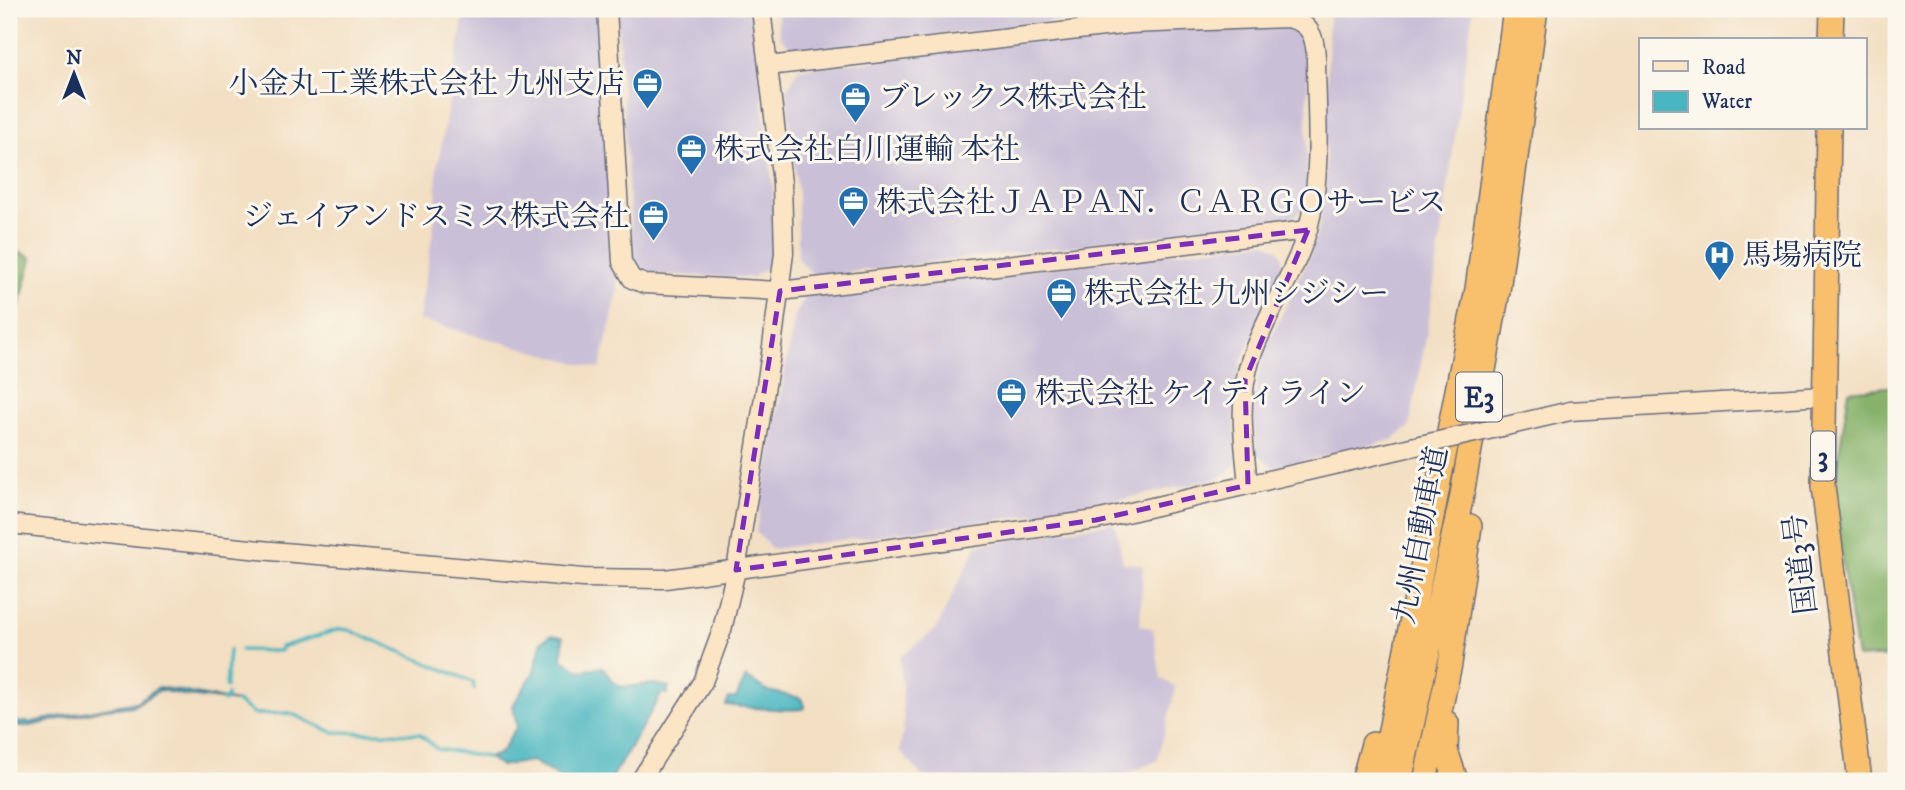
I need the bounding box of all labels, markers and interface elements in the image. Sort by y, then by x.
north arrow [38,38,108,108]
legend [1639,38,1867,130]
text: N [66,47,82,70]
text: Road [1702,55,1746,81]
place label: 小金丸工業株式会社 九州支店 [229,66,625,103]
office icon: 小金丸工業株式会社 九州支店 [631,66,665,110]
office icon: ブレックス株式会社 [839,80,873,124]
place label: ブレックス株式会社 [879,80,1147,117]
text: Water [1701,89,1752,115]
office icon: 株式会社白川運輸 本社 [674,132,708,176]
place label: 株式会社白川運輸 本社 [714,132,1020,169]
office icon: 株式会社ＪＡＰＡＮ．ＣＡＲＧＯサービス [836,185,870,229]
place label: 株式会社ＪＡＰＡＮ．ＣＡＲＧＯサービス [876,185,1446,222]
place label: ジェイアンドスミス株式会社 [243,199,630,236]
office icon: ジェイアンドスミス株式会社 [636,199,670,243]
hospital icon: 馬場病院 [1702,238,1736,282]
place label: 馬場病院 [1742,238,1862,275]
office icon: 株式会社 九州シジシー [1044,276,1078,320]
place label: 株式会社 九州シジシー [1084,276,1389,313]
road number: E3 [1456,372,1502,422]
office icon: 株式会社 ケイティライン [995,376,1029,420]
place label: 株式会社 ケイティライン [1035,376,1366,413]
road number: 3 [1811,432,1835,480]
street label: 九州自動車道 [1386,443,1457,627]
street label: 国道3号 [1777,511,1826,616]

